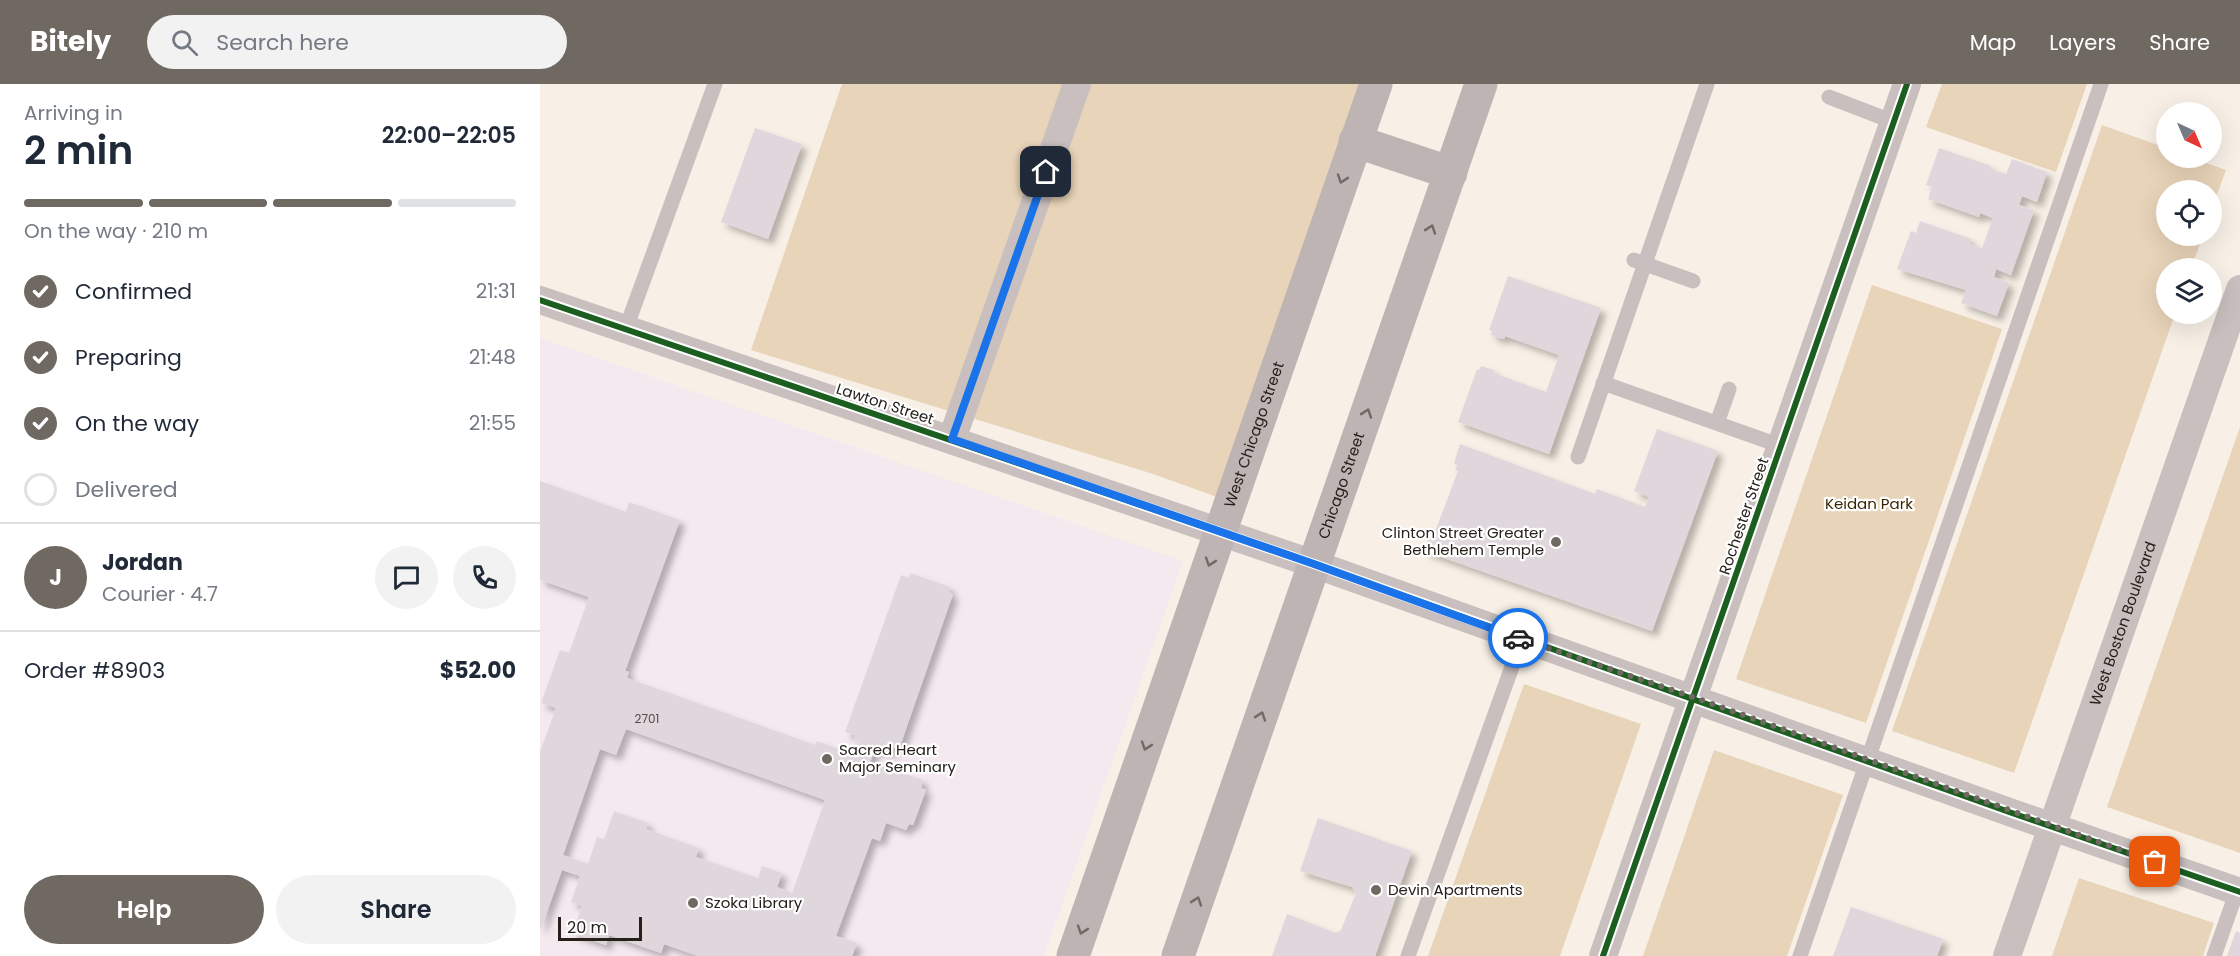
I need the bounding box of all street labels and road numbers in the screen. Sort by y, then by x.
street label: West Chicago Street [1219,359,1289,510]
street label: Lawton Street [834,378,937,429]
street label: Chicago Street [1313,429,1369,542]
street label: Rochester Street [1714,454,1773,577]
street label: West Boston Boulevard [2084,539,2161,708]

